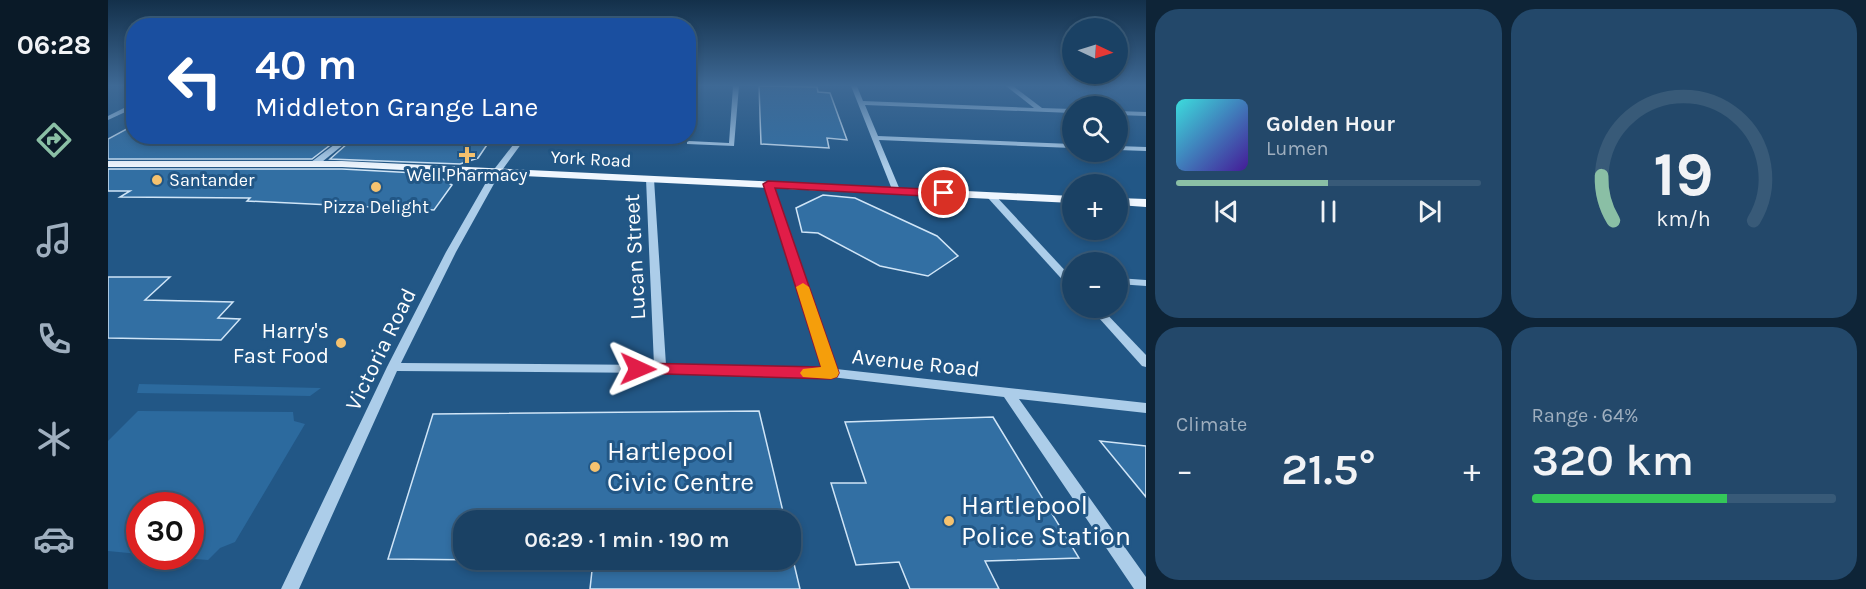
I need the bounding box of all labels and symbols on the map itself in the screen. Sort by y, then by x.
north arrow [1062,18,1128,84]
street label: York Road [550,146,632,172]
marker: Well Pharmacy [460,148,474,162]
place label: Well Pharmacy [407,164,528,186]
pin [918,167,969,218]
place label: Santander [169,169,255,191]
marker: Santander [150,173,164,187]
marker: Pizza Delight [369,180,383,194]
street label: Lucan Street [619,193,651,321]
place label: Pizza Delight [323,196,429,218]
street label: Victoria Road [340,284,422,415]
place label: Harry's Fast Food [233,318,329,369]
marker: Harry's Fast Food [334,336,348,350]
position arrow [606,337,670,401]
street label: Avenue Road [851,343,981,383]
place label: Hartlepool Civic Centre [607,435,754,498]
marker: Hartlepool Civic Centre [588,460,602,474]
place label: Hartlepool Police Station [961,489,1131,552]
speed limit sign: 30 [126,492,204,570]
marker: Hartlepool Police Station [942,514,956,528]

